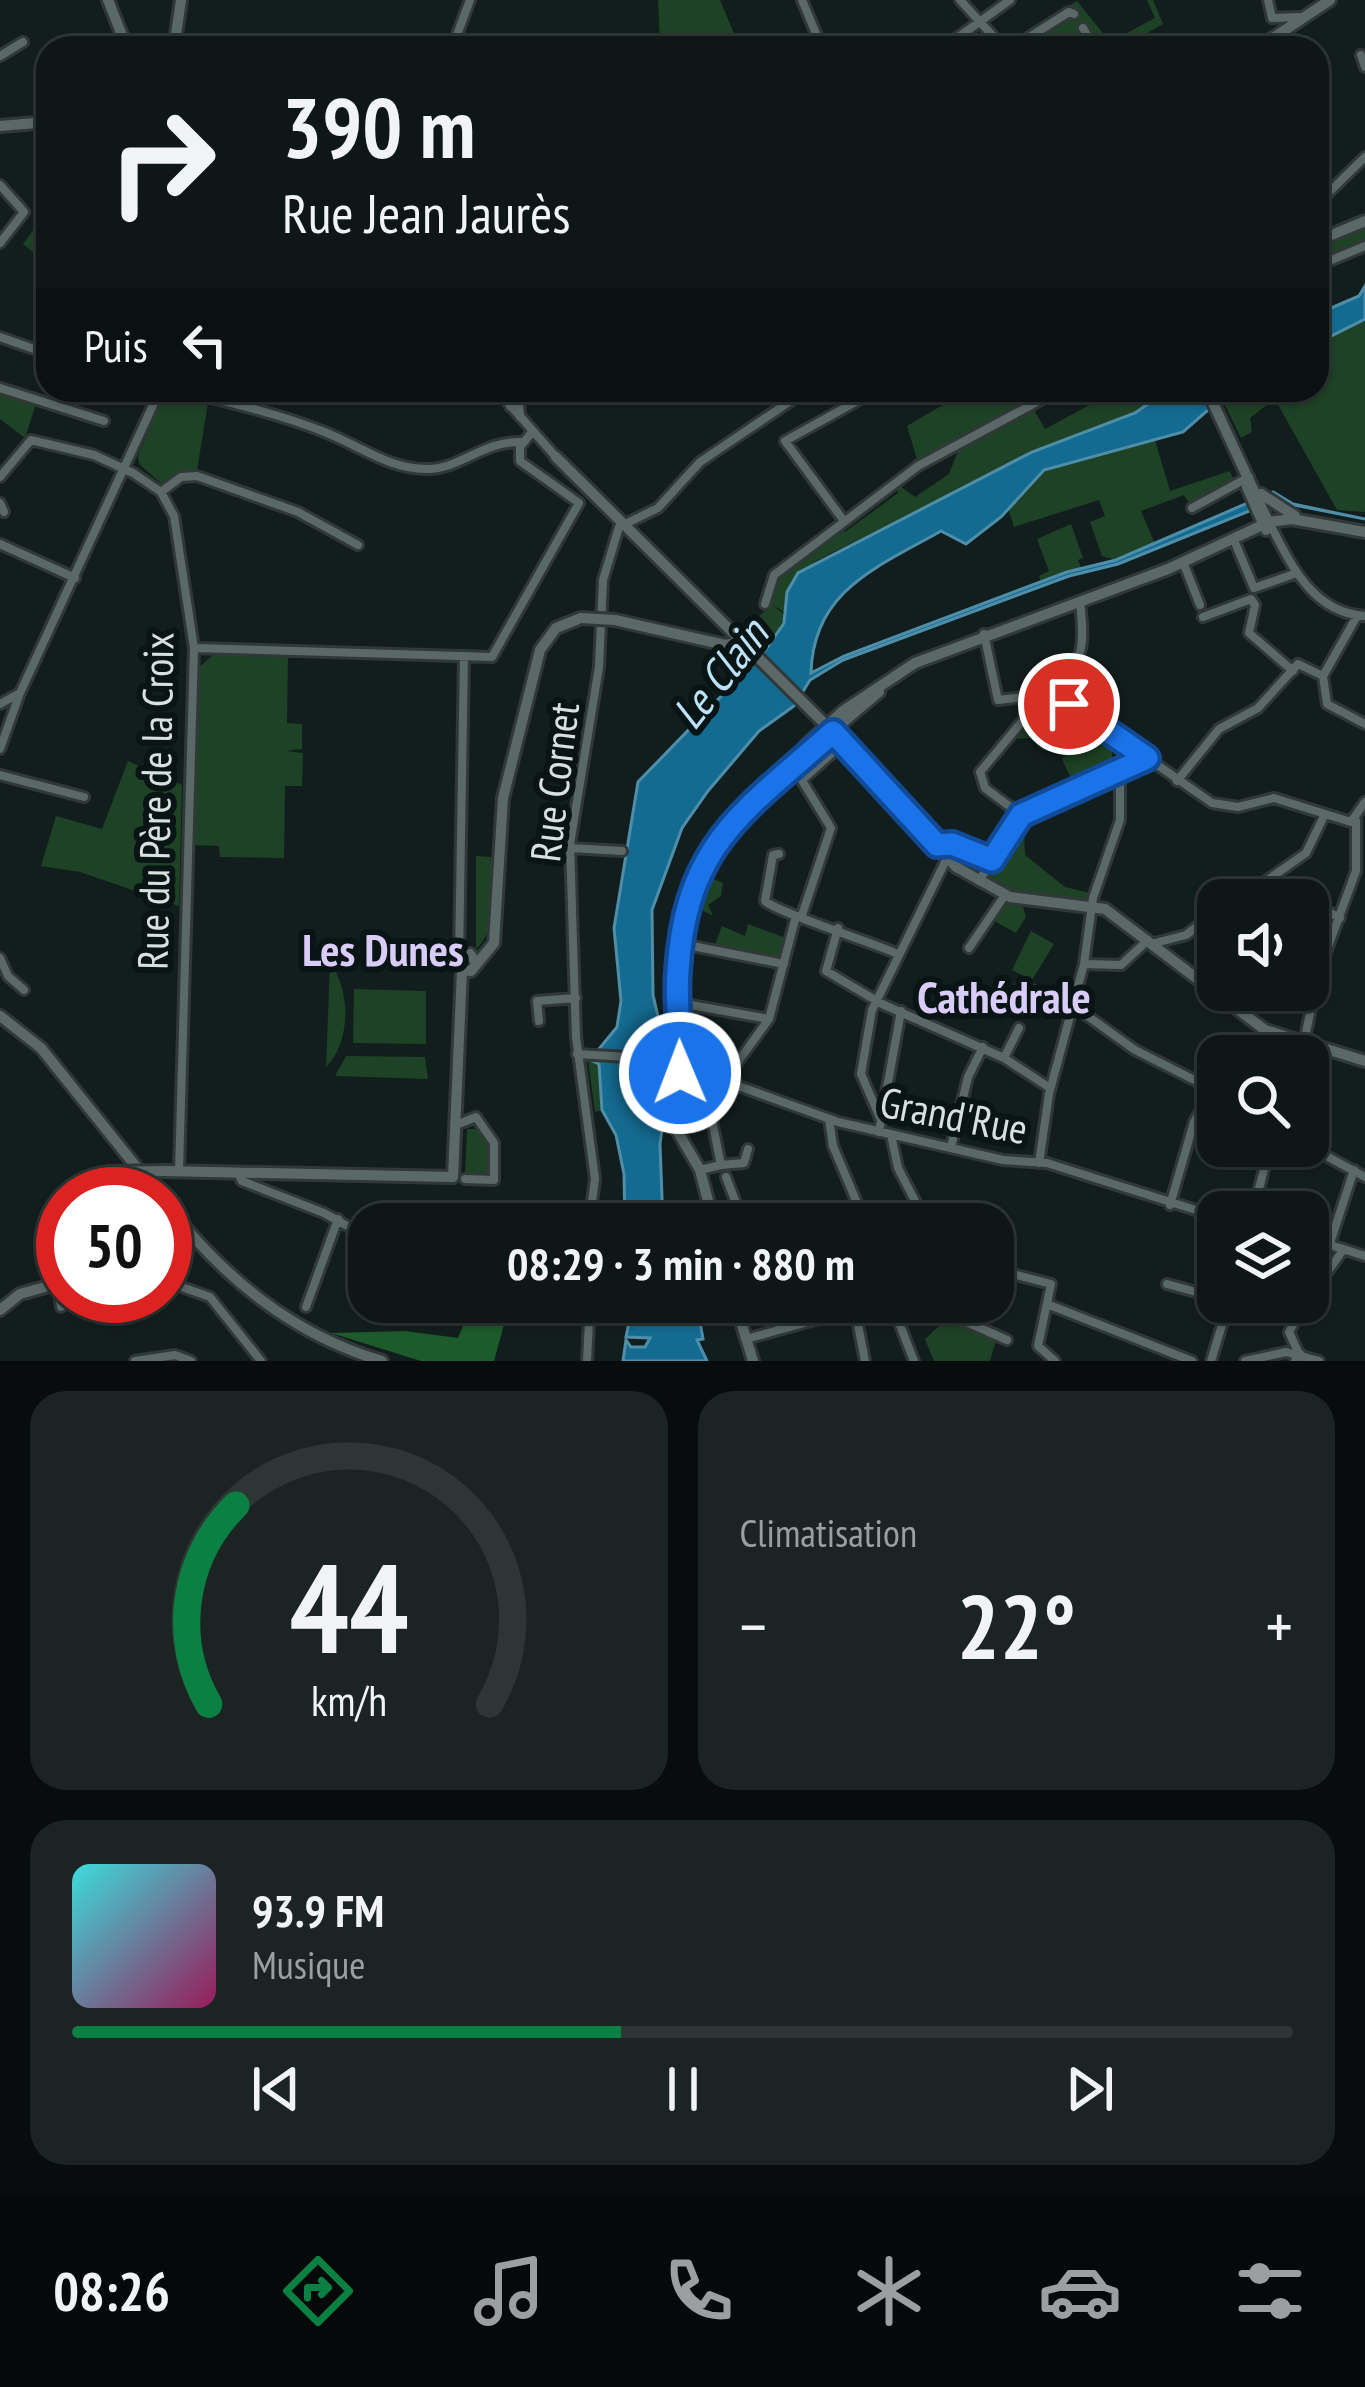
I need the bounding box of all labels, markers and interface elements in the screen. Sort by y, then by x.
text: 390 m [282,72,475,181]
icon: right [84,84,240,240]
text: Rue Jean Jaurès [282,178,571,248]
icon: left [172,312,238,378]
text: Puis [84,316,148,374]
water label: Le Clain [658,605,781,739]
street label: Rue du Père de la Croix [125,632,185,970]
pin [1018,653,1120,755]
icon: arrive [1036,671,1102,737]
street label: Rue Cornet [517,699,591,865]
map controls [1197,879,1329,1323]
button: sound [1197,879,1329,1011]
district label: Les Dunes [302,920,464,978]
district label: Cathédrale [917,967,1091,1025]
position arrow [617,1010,743,1136]
button: search [1197,1035,1329,1167]
street label: Grand'Rue [876,1074,1032,1156]
speed limit sign: 50 [36,1167,192,1323]
button: layers [1197,1191,1329,1323]
text: 08:29 · 3 min · 880 m [507,1234,855,1292]
text: Climatisation [740,1507,917,1558]
text: 44 [289,1526,408,1687]
text: 22° [957,1567,1076,1684]
text: − [740,1583,767,1668]
text: + [1266,1583,1293,1668]
text: km/h [311,1671,387,1727]
text: 93.9 FM [252,1881,384,1939]
text: Musique [252,1939,365,1990]
icon: previous [243,2056,309,2122]
icon: pause [650,2056,716,2122]
icon: next [1057,2056,1123,2122]
icon: directions [276,2249,360,2333]
icon: music [467,2249,551,2333]
icon: phone [657,2249,741,2333]
icon: climate [847,2249,931,2333]
icon: car [1038,2249,1122,2333]
icon: filters [1228,2249,1312,2333]
text: 08:26 [53,2256,170,2326]

